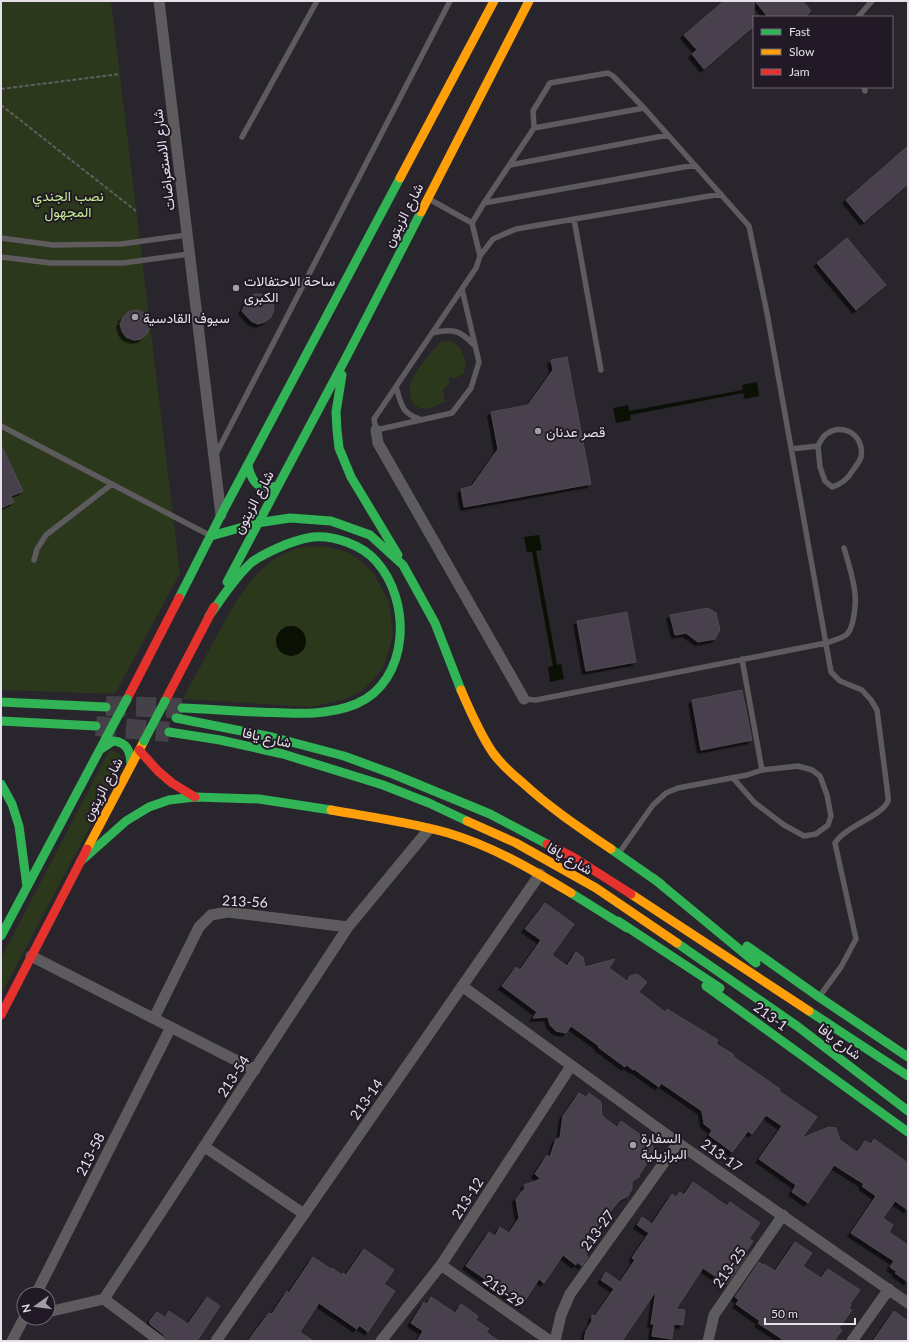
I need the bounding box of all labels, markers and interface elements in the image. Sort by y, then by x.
legend [753,16,893,88]
text: Fast [789,24,811,39]
text: Slow [789,44,815,59]
text: Jam [789,64,810,79]
street label: شارع الاستعراضات [148,108,181,212]
street label: شارع الزيتون [380,180,429,251]
park label: نصب الجندي المجهول [32,187,104,222]
place label: ساحة الاحتفالات الكبرى [244,272,335,306]
marker: ساحة الاحتفالات الكبرى [231,283,241,293]
place label: سيوف القادسية [143,309,230,327]
marker: سيوف القادسية [130,312,140,322]
place label: قصر عدنان [546,423,605,441]
marker: قصر عدنان [533,426,543,436]
street label: شارع الزيتون [229,467,279,538]
street label: شارع يافا [240,723,293,754]
street label: شارع الزيتون [78,754,128,825]
street label: شارع يافا [543,838,596,880]
street label: 213-56 [222,891,268,911]
street label: 213-1 [751,998,791,1034]
street label: شارع يافا [813,1019,865,1065]
street label: 213-54 [213,1052,253,1100]
street label: 213-14 [346,1075,386,1123]
place label: السفارة البرازيلية [641,1129,687,1163]
street label: 213-58 [72,1130,108,1178]
street label: 213-17 [698,1135,746,1175]
marker: السفارة البرازيلية [628,1140,638,1150]
street label: 213-12 [447,1174,487,1222]
street label: 213-27 [577,1206,617,1254]
street label: 213-25 [709,1243,749,1291]
street label: 213-29 [480,1271,528,1311]
north arrow [16,1286,56,1326]
scale bar [765,1300,855,1326]
text: N [18,1303,33,1314]
text: 50 m [771,1306,798,1321]

